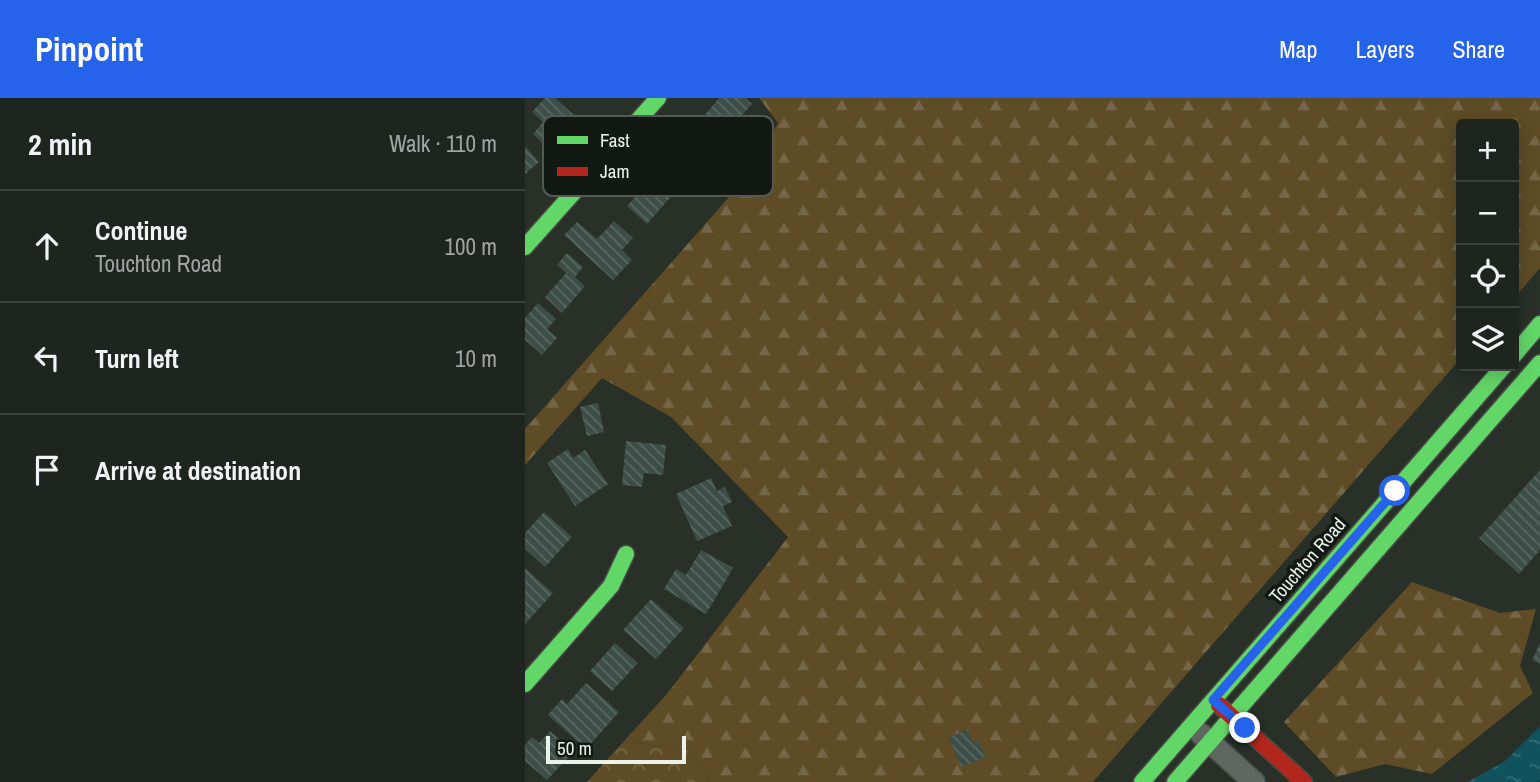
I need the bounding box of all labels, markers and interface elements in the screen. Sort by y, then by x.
text: Pinpoint [35,27,143,71]
text: Map [1279,33,1317,65]
text: Layers [1355,33,1414,65]
text: Share [1452,33,1505,65]
legend [543,116,773,196]
map controls [1456,119,1519,371]
button: + [1456,119,1519,182]
text: 2 min [28,124,92,164]
text: Fast [600,127,630,153]
text: Walk · 110 m [389,128,497,159]
text: Jam [600,158,629,184]
button: − [1456,182,1519,245]
text: Continue [95,213,187,248]
icon: ahead [28,227,66,265]
text: 100 m [445,231,497,262]
button: locate [1456,245,1519,308]
text: Touchton Road [95,248,222,279]
button: layers [1456,308,1519,371]
icon: left [28,339,66,377]
text: Turn left [95,341,179,376]
text: 10 m [455,343,497,374]
icon: arrive [28,451,66,489]
text: Arrive at destination [95,453,301,488]
route start [1379,475,1410,506]
street label: Touchton Road [1263,512,1351,608]
route end [1229,712,1260,743]
scale bar [546,733,686,765]
text: 50 m [557,735,592,761]

